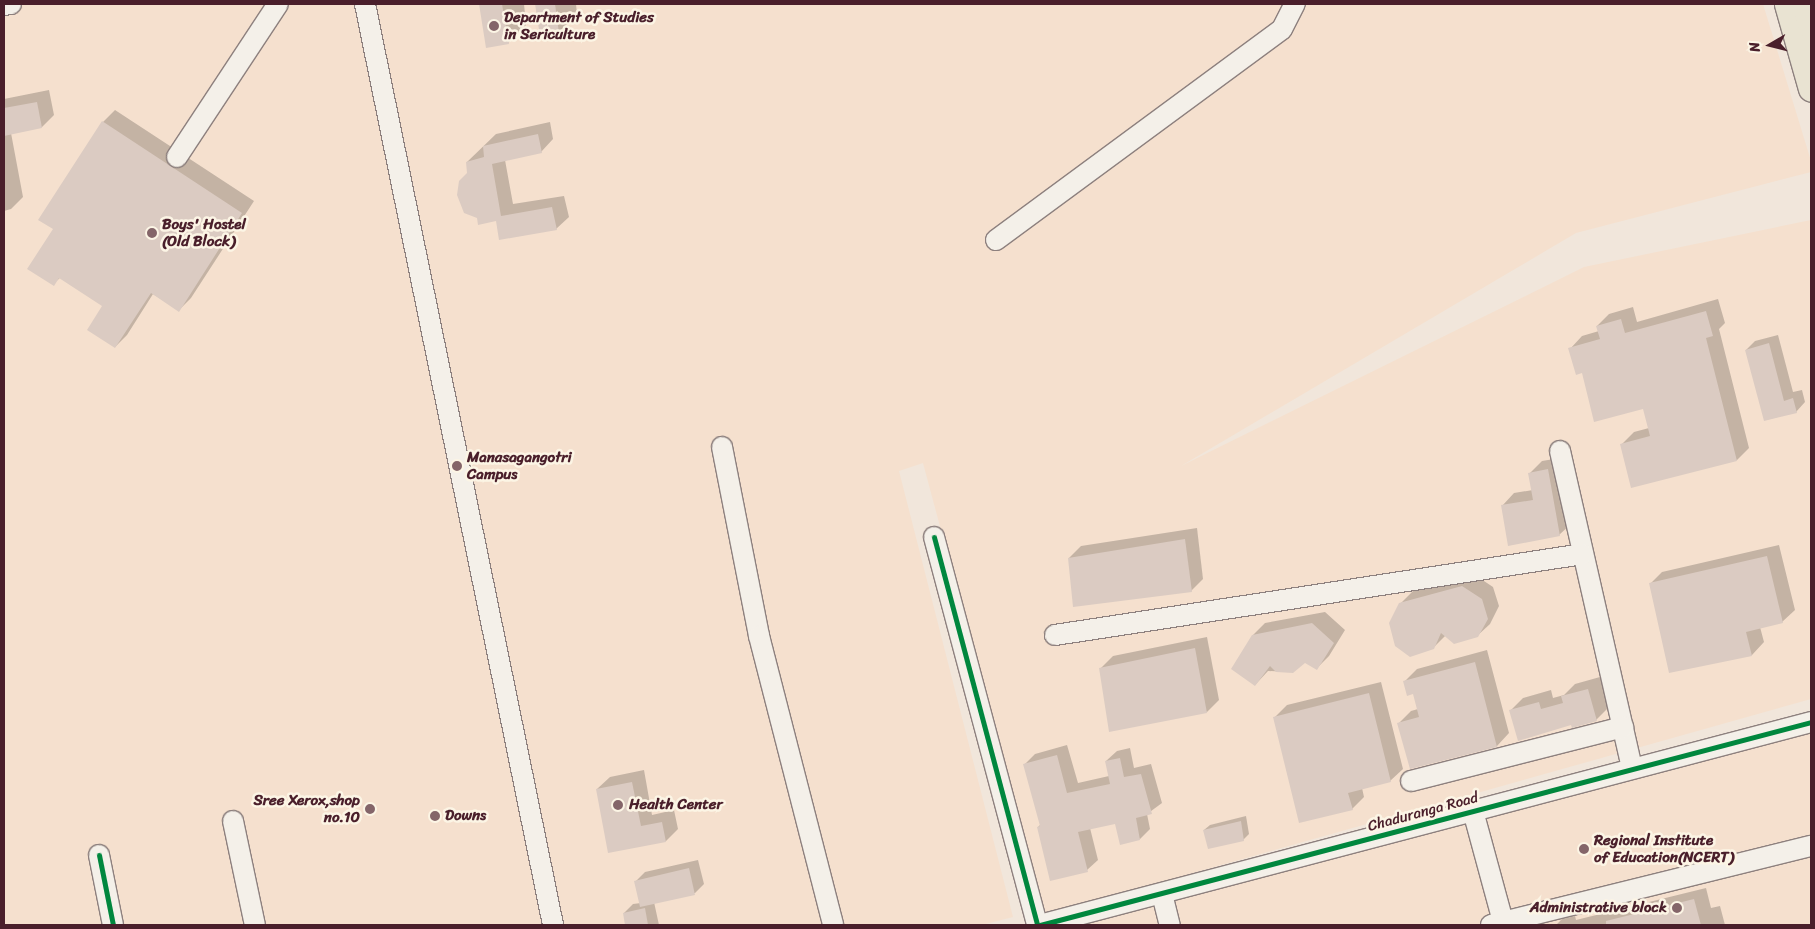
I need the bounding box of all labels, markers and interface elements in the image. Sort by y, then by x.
place label: Department of Studies in Sericulture [504,8,653,43]
marker: Department of Studies in Sericulture [488,20,500,32]
north arrow [1745,20,1795,70]
text: N [1742,41,1768,54]
place label: Boys' Hostel (Old Block) [162,215,247,250]
marker: Boys' Hostel (Old Block) [146,227,158,239]
place label: Manasagangotri Campus [467,448,572,483]
marker: Manasagangotri Campus [451,460,463,472]
street label: Chaduranga Road [1366,789,1480,835]
place label: Sree Xerox,shop no.10 [254,791,360,826]
place label: Health Center [629,796,723,814]
marker: Health Center [611,798,625,812]
marker: Sree Xerox,shop no.10 [364,803,376,815]
place label: Downs [445,807,486,825]
marker: Downs [429,810,441,822]
place label: Regional Institute of Education(NCERT) [1594,831,1733,866]
marker: Regional Institute of Education(NCERT) [1578,843,1590,855]
place label: Administrative block [1529,899,1667,917]
marker: Administrative block [1671,902,1683,914]

